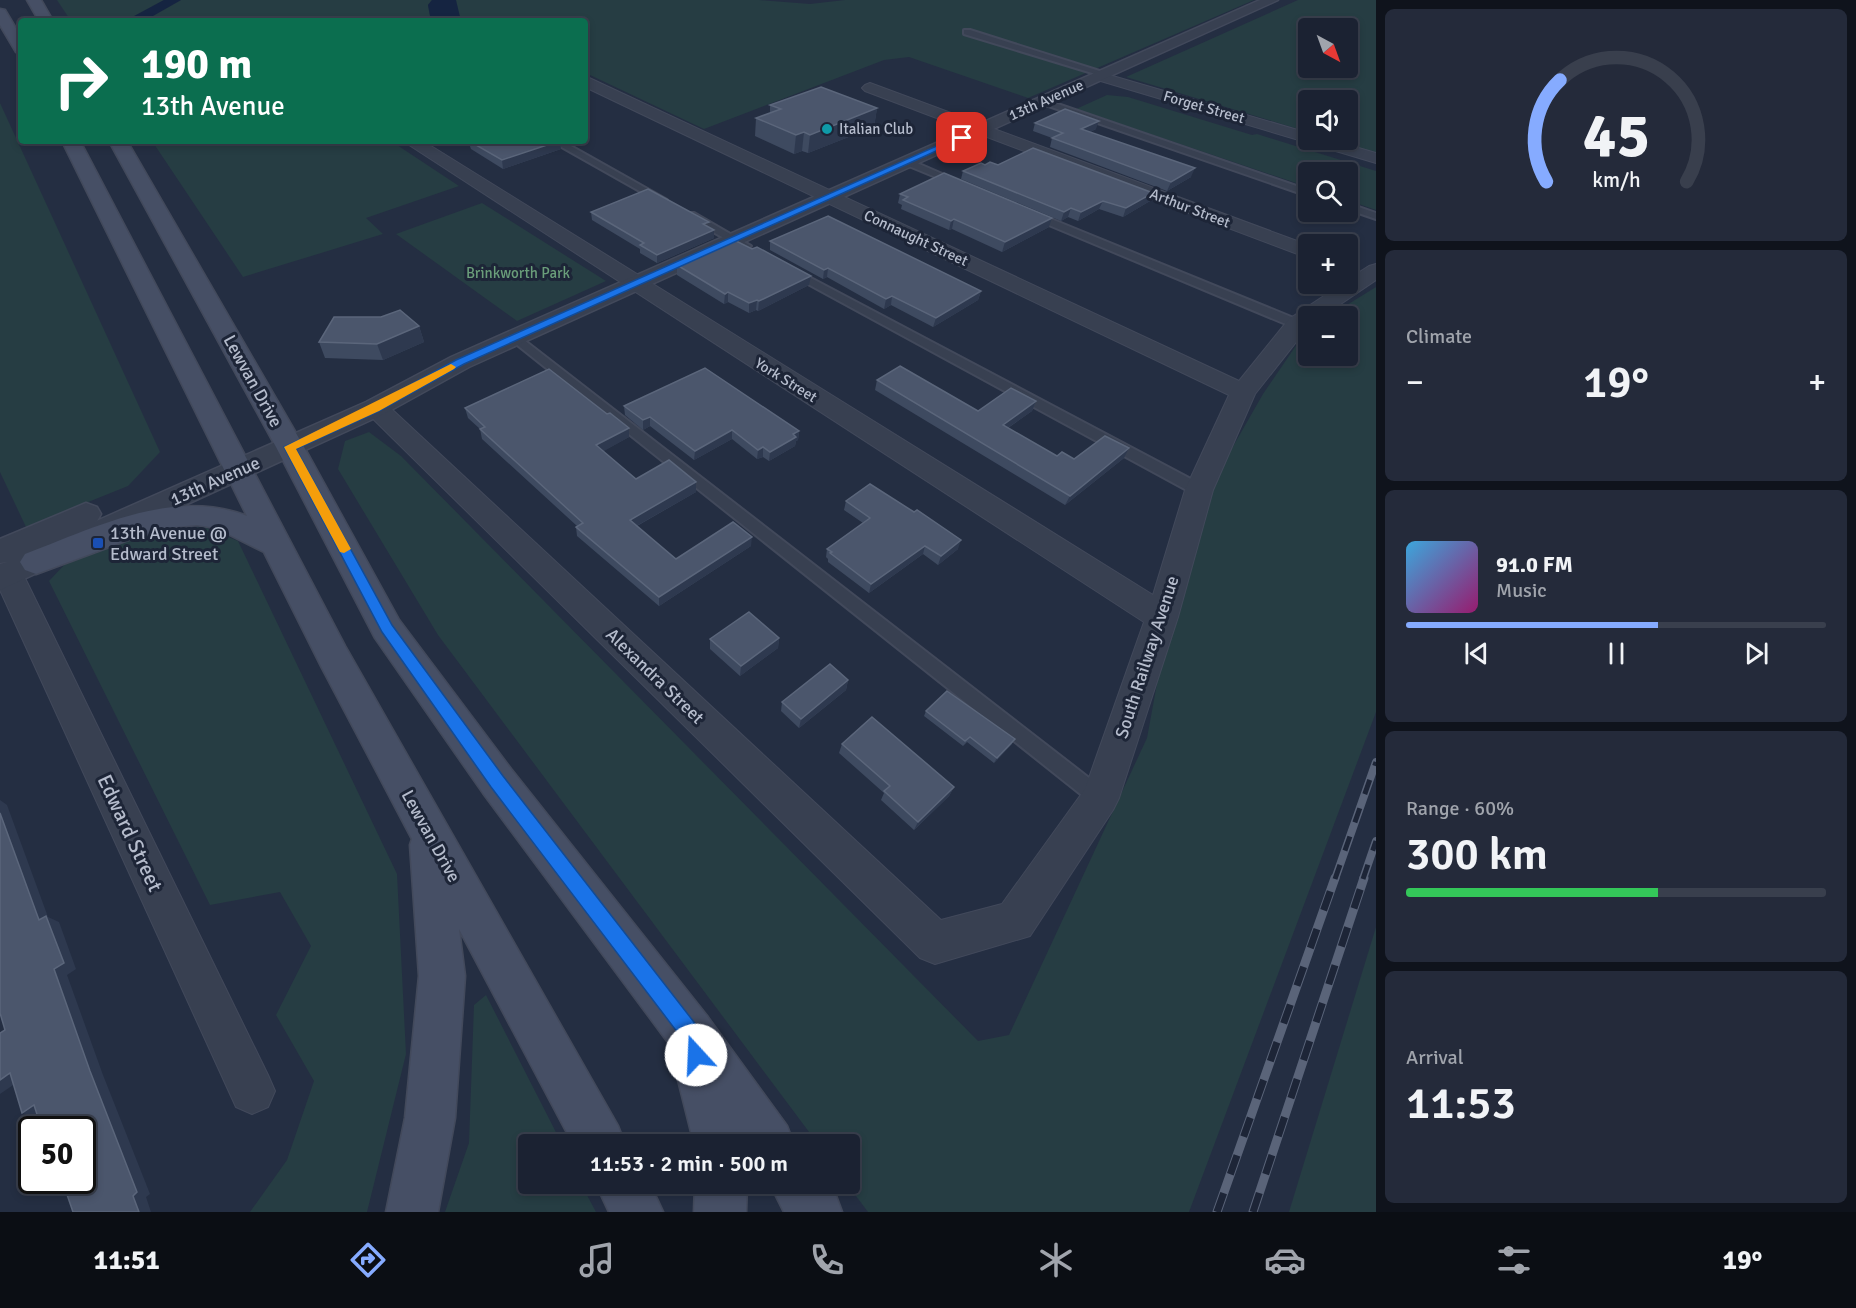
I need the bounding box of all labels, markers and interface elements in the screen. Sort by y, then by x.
north arrow [1298,18,1358,78]
map controls [1298,18,1358,366]
text: 190 m [141,39,252,90]
icon: right [42,42,120,120]
street label: 13th Avenue [1006,76,1086,124]
street label: Forget Street [1161,87,1247,127]
text: 13th Avenue [141,90,285,123]
button: sound [1298,90,1358,150]
text: 45 [1582,97,1650,174]
pin [936,112,987,163]
place label: Italian Club [839,120,913,138]
icon: arrive [945,121,978,154]
marker: Italian Club [820,122,834,136]
button: search [1298,162,1358,222]
text: km/h [1592,167,1640,193]
street label: Arthur Street [1147,184,1233,232]
street label: Connaught Street [861,206,971,270]
button: + [1298,234,1358,294]
park label: Brinkworth Park [466,264,571,282]
button: − [1298,306,1358,366]
text: Climate [1406,324,1472,349]
street label: Lewvan Drive [219,331,287,431]
street label: York Street [752,354,820,406]
text: 19° [1583,355,1649,410]
text: − [1406,362,1424,403]
text: + [1808,362,1826,403]
street label: 13th Avenue [167,451,263,511]
place label: 13th Avenue @ Edward Street [110,522,227,565]
marker: 13th Avenue @ Edward Street [91,536,105,550]
text: 91.0 FM [1496,551,1573,578]
street label: South Railway Avenue [1110,573,1184,741]
text: Music [1496,578,1547,603]
street label: Alexandra Street [601,624,709,728]
icon: previous [1460,637,1493,670]
icon: pause [1600,637,1633,670]
icon: next [1740,637,1773,670]
street label: Edward Street [92,770,168,896]
street label: Lewvan Drive [397,786,465,886]
text: Range · 60% [1406,796,1514,821]
text: 300 km [1406,827,1548,882]
position arrow [664,1023,728,1087]
text: Arrival [1406,1045,1464,1070]
text: 11:53 [1406,1076,1516,1131]
speed limit sign: 50 [18,1116,96,1194]
text: 11:53 · 2 min · 500 m [590,1150,788,1177]
icon: directions [347,1239,389,1281]
icon: music [576,1239,618,1281]
icon: phone [806,1239,848,1281]
icon: climate [1035,1239,1077,1281]
icon: car [1264,1239,1306,1281]
icon: filters [1493,1239,1535,1281]
text: 11:51 [94,1244,160,1277]
text: 19° [1722,1244,1762,1277]

